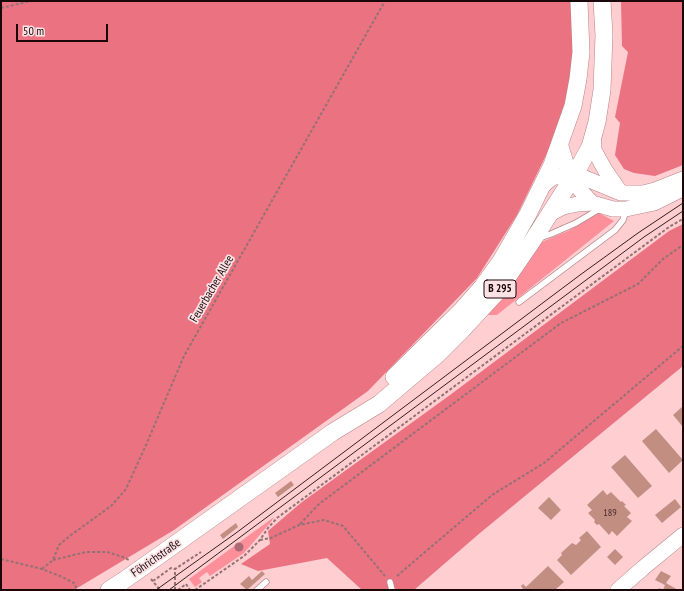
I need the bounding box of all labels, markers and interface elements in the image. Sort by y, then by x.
scale bar [18,16,110,42]
text: 50 m [23,23,44,38]
street label: Feuerbacher Allee [187,253,237,325]
road number: B 295 [484,280,516,298]
house number: 189 [603,507,617,519]
street label: Föhrichstraße [128,536,184,580]

